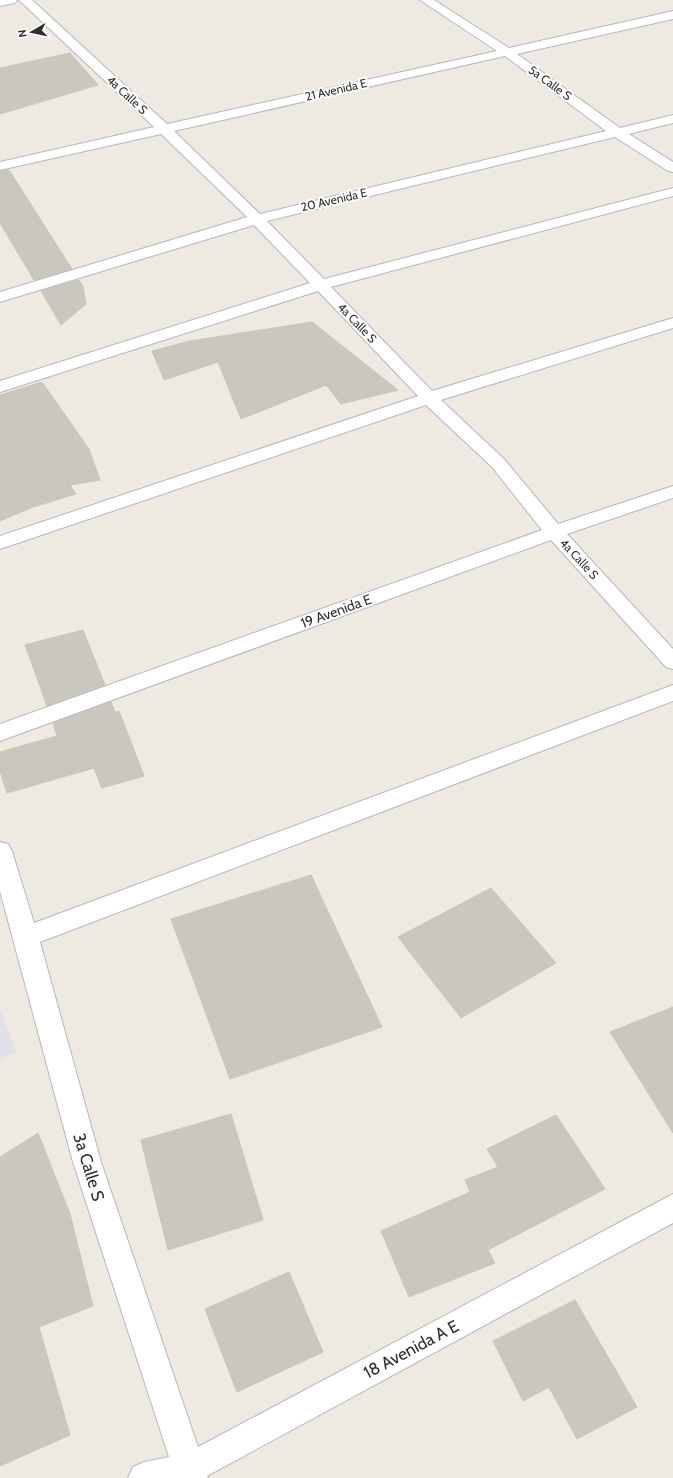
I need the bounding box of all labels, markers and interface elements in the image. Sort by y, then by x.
north arrow [12,12,52,52]
text: N [15,29,30,39]
street label: 5a Calle S [526,62,575,103]
street label: 4a Calle S [104,72,151,117]
street label: 21 Avenida E [304,75,369,104]
street label: 20 Avenida E [299,185,369,214]
street label: 4a Calle S [335,299,380,346]
street label: 4a Calle S [557,535,602,582]
street label: 19 Avenida E [298,590,374,632]
street label: 3a Calle S [69,1131,109,1204]
street label: 18 Avenida A E [360,1316,462,1382]

